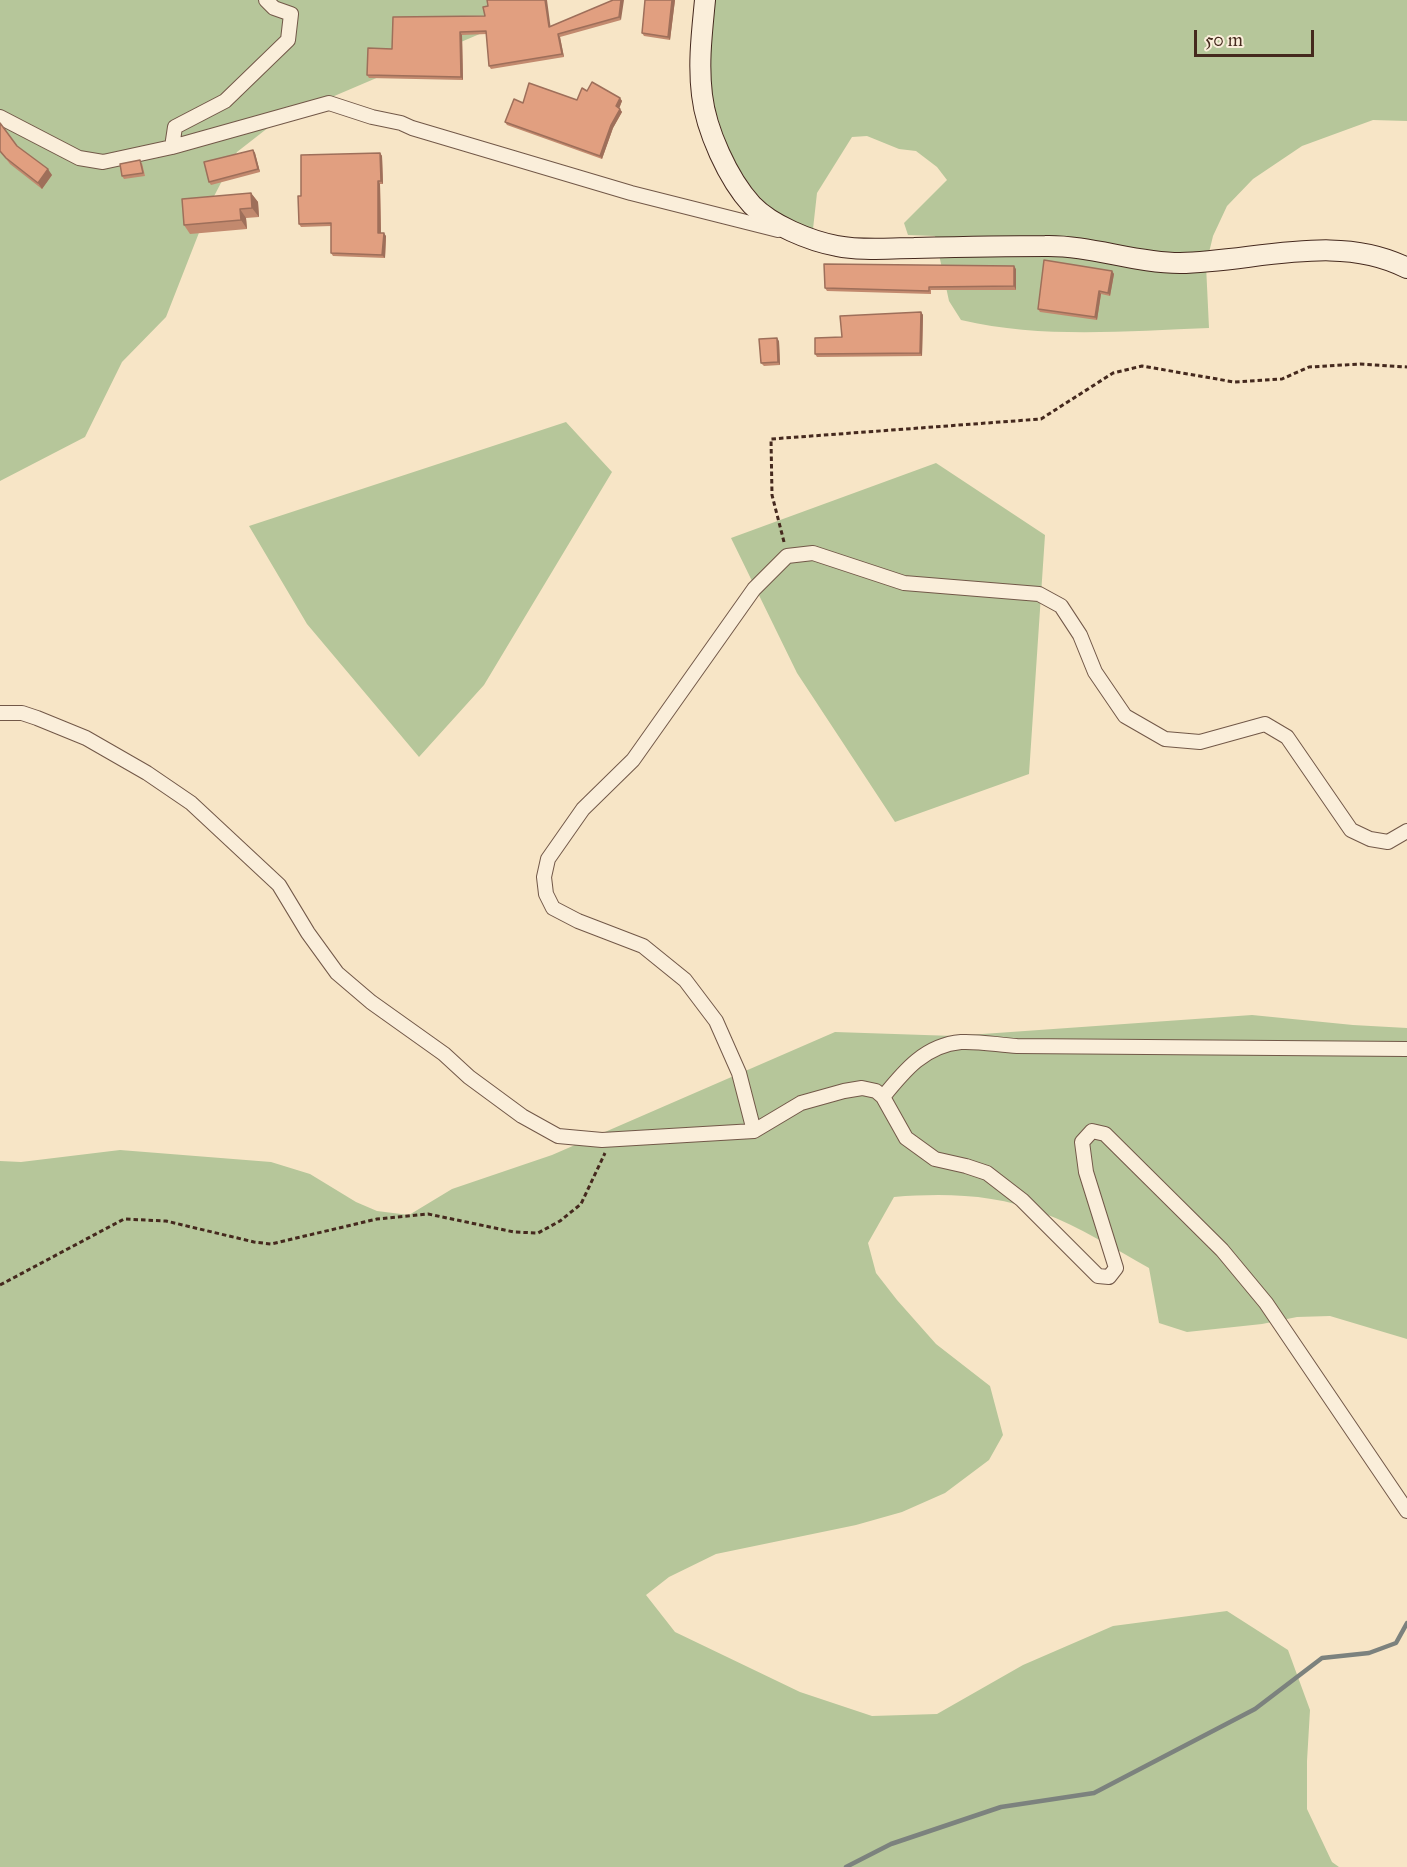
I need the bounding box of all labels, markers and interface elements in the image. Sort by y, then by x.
scale bar [1197,18,1317,56]
text: 50 m [1205,29,1243,51]

